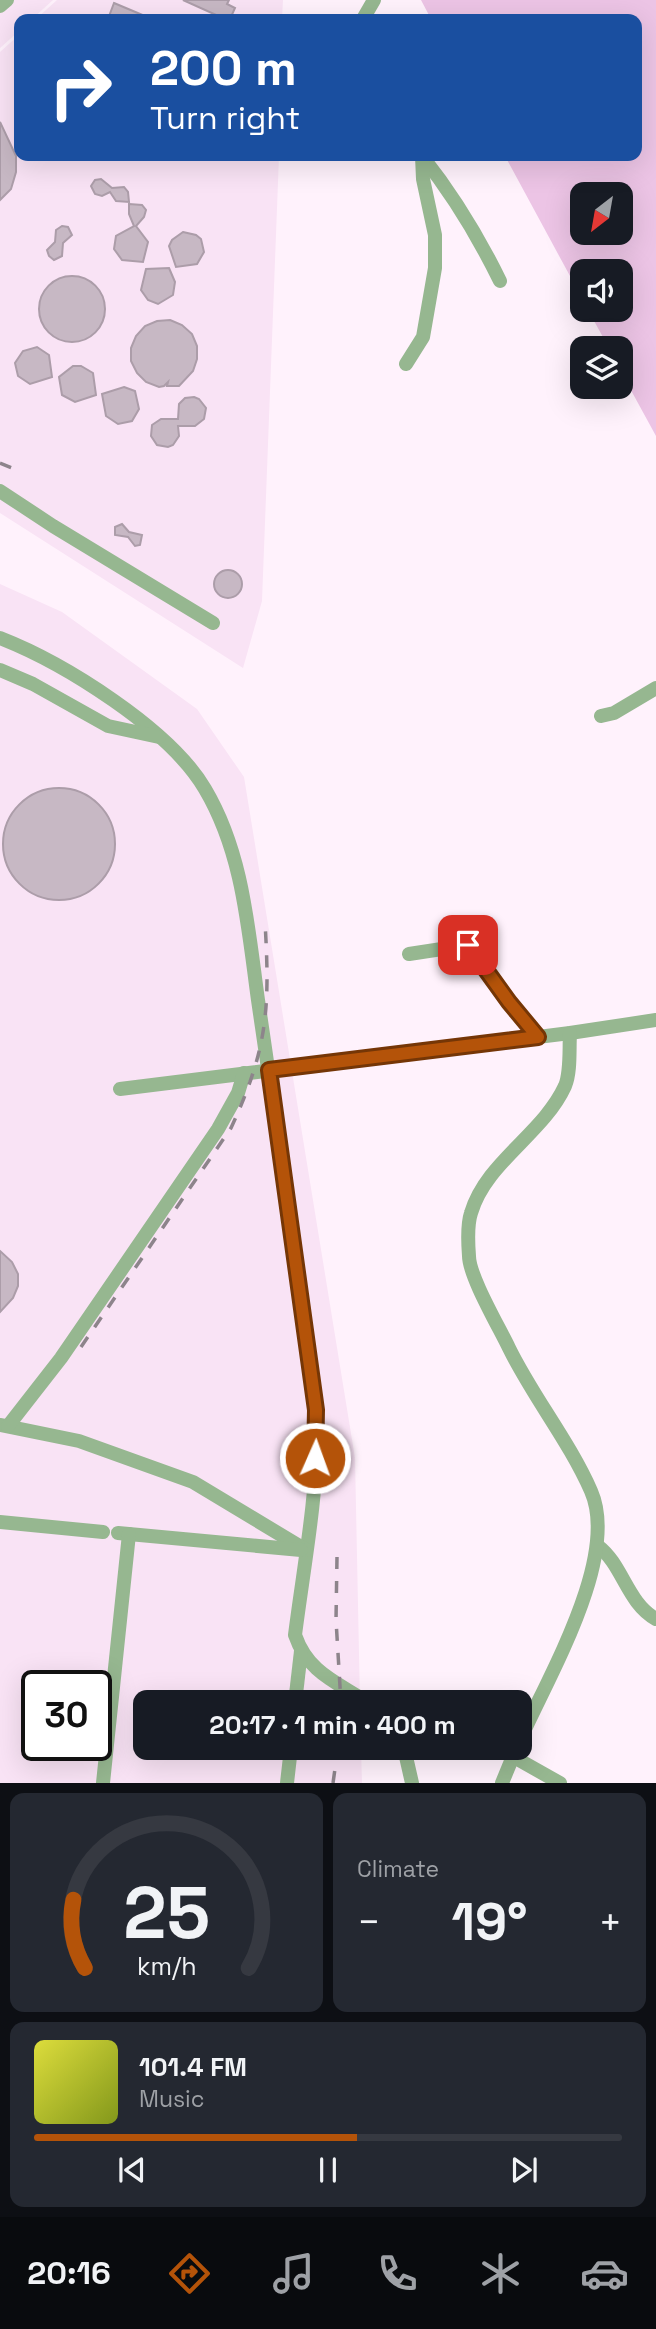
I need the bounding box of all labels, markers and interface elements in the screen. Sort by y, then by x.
text: 200 m [150,37,297,99]
icon: right [35,42,126,133]
text: Turn right [150,98,300,138]
north arrow [570,182,634,245]
map controls [570,182,633,399]
button: sound [570,259,633,322]
button: layers [570,336,633,399]
pin [438,915,498,975]
icon: arrive [449,926,487,964]
position arrow [278,1421,352,1495]
speed limit sign: 30 [21,1670,112,1761]
text: 20:17 · 1 min · 400 m [209,1708,456,1742]
text: Climate [357,1854,439,1884]
text: 25 [123,1867,210,1960]
text: 19° [451,1889,528,1955]
text: − [357,1898,381,1946]
text: + [598,1898,622,1946]
text: km/h [137,1950,196,1982]
text: 101.4 FM [139,2050,247,2084]
text: Music [139,2084,204,2114]
icon: previous [113,2151,151,2189]
icon: pause [309,2151,347,2189]
icon: next [505,2151,543,2189]
icon: directions [165,2249,214,2298]
icon: music [269,2249,318,2298]
icon: phone [373,2249,422,2298]
icon: climate [476,2249,525,2298]
icon: car [580,2249,629,2298]
text: 20:16 [27,2253,111,2293]

